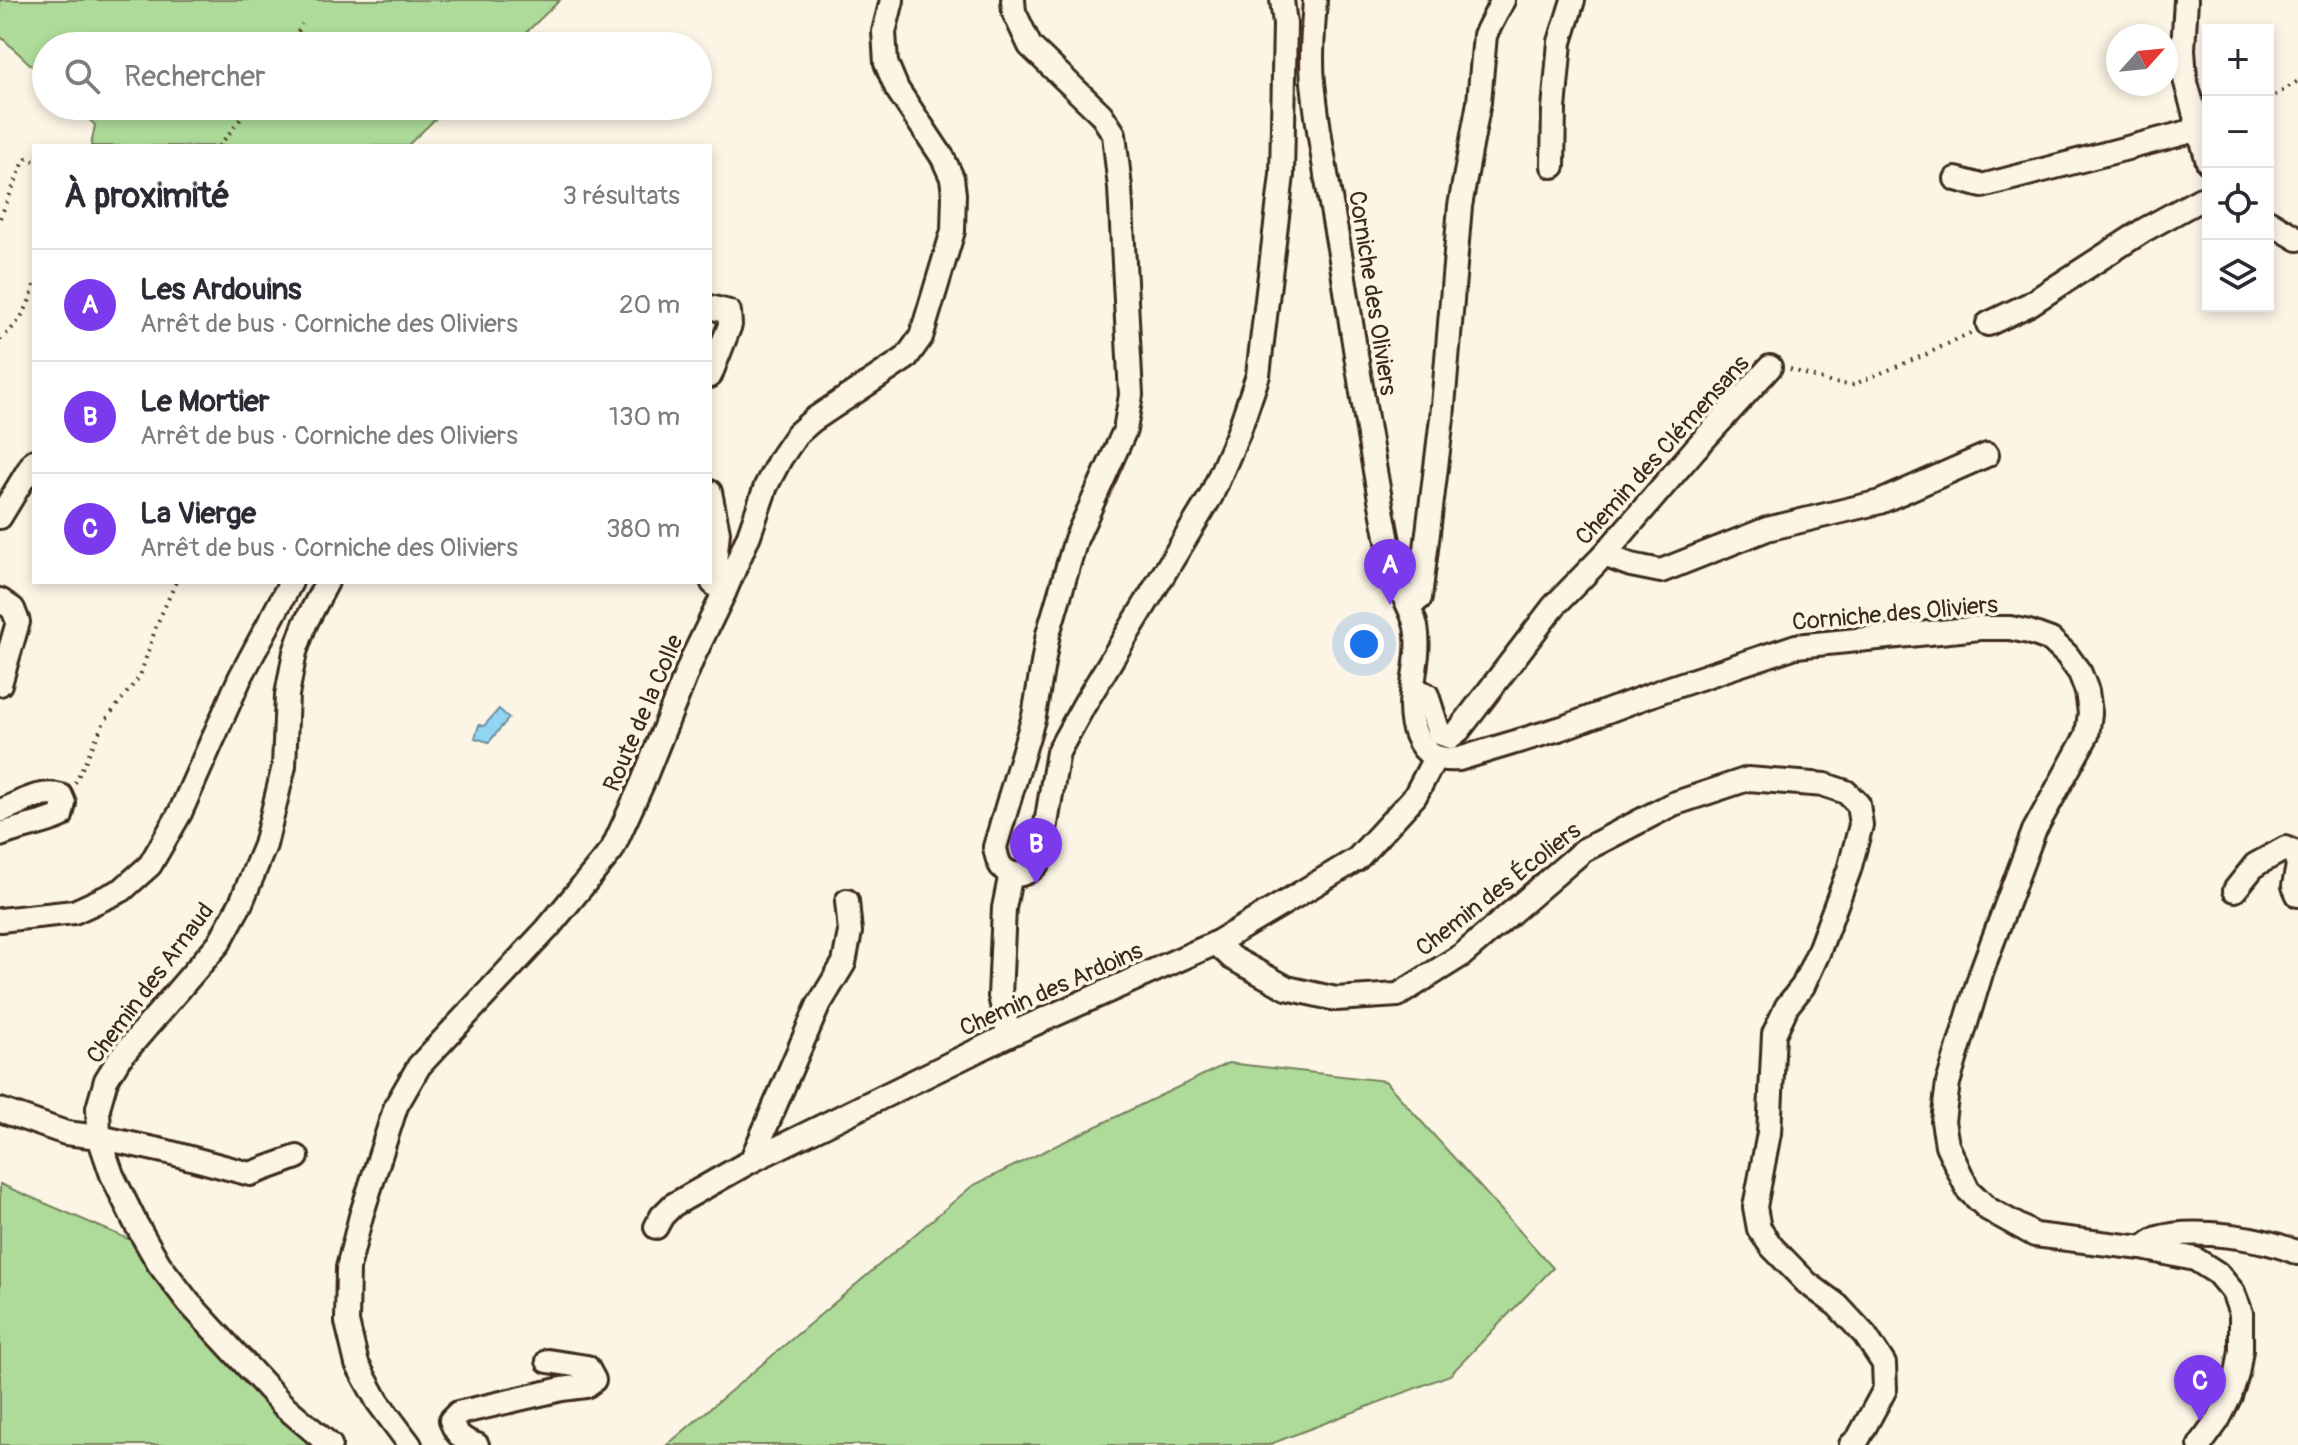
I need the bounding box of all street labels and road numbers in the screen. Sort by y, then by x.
street label: Corniche des Oliviers [1342,189,1403,398]
street label: Chemin des Clémensans [1569,349,1756,551]
street label: Corniche des Oliviers [1791,590,1999,637]
street label: Route de la Colle [597,630,690,796]
street label: Chemin des Écoliers [1410,816,1587,963]
street label: Chemin des Arnaud [80,897,220,1069]
street label: Chemin des Ardoins [955,936,1147,1043]

